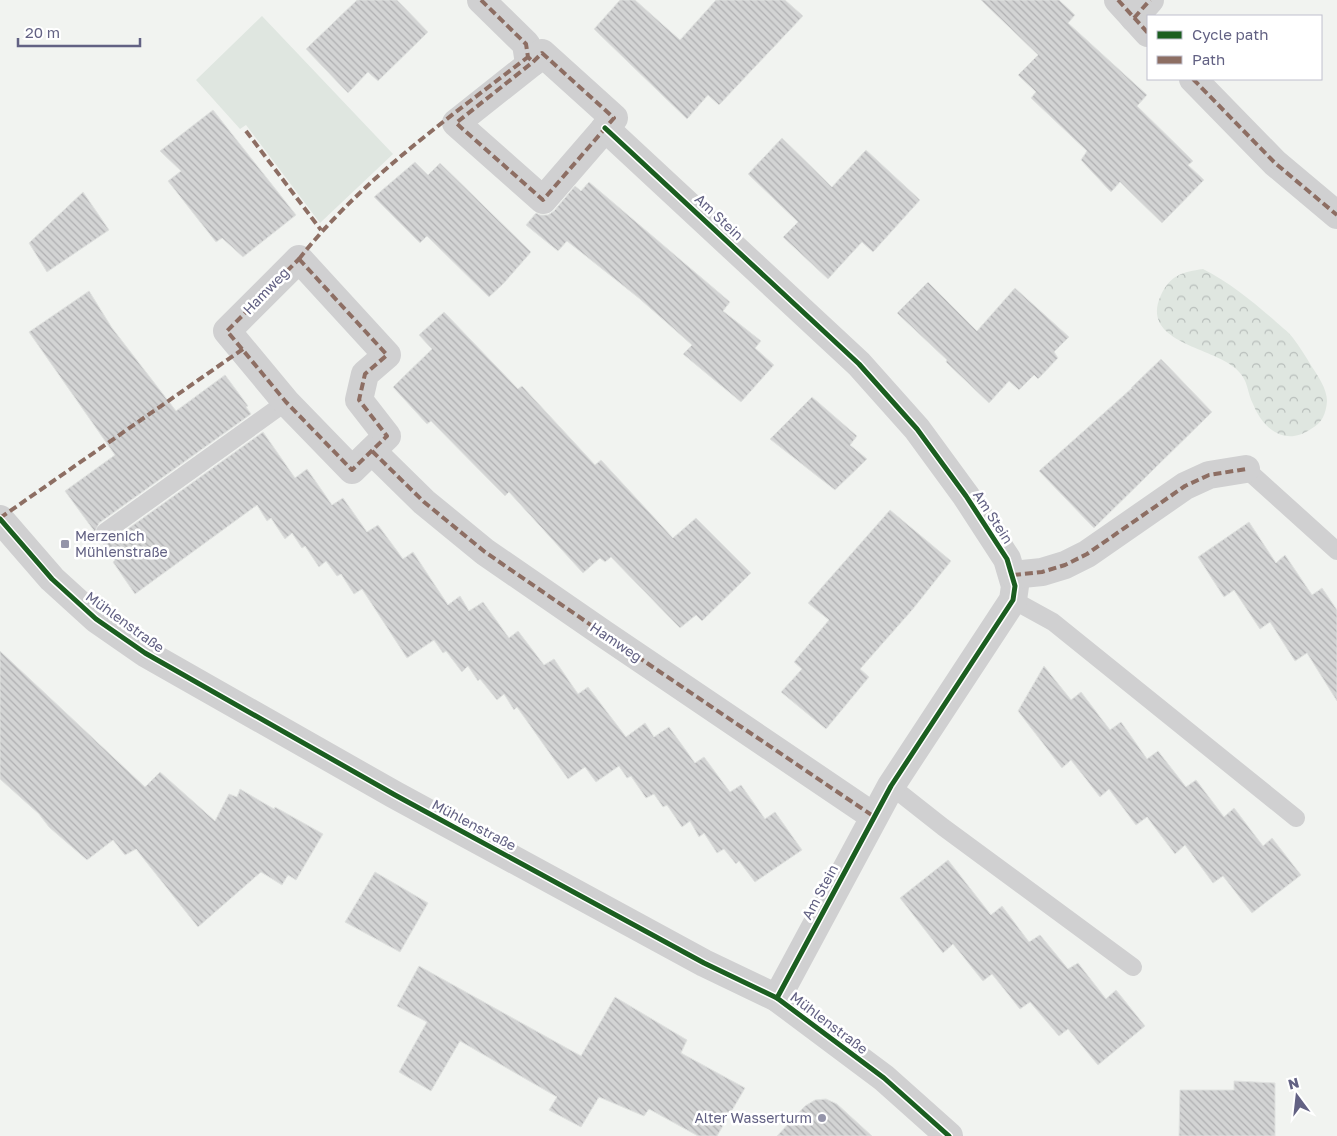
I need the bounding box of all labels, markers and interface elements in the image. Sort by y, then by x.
scale bar [18,15,140,47]
legend [1147,15,1322,80]
text: 20 m [25,23,60,41]
text: Cycle path [1192,25,1268,43]
text: Path [1192,50,1225,68]
street label: Am Stein [692,190,747,243]
street label: Hamweg [239,264,292,318]
street label: Am Stein [970,487,1017,547]
place label: Merzenich Mühlenstraße [75,527,168,560]
marker: Merzenich Mühlenstraße [59,538,71,550]
street label: Mühlenstraße [83,587,168,656]
street label: Hamweg [587,618,645,665]
street label: Mühlenstraße [429,795,519,854]
street label: Am Stein [798,861,841,922]
street label: Mühlenstraße [787,988,871,1057]
north arrow [1272,1071,1322,1121]
text: N [1286,1073,1301,1093]
place label: Alter Wasserturm [695,1109,812,1126]
marker: Alter Wasserturm [816,1112,828,1124]

